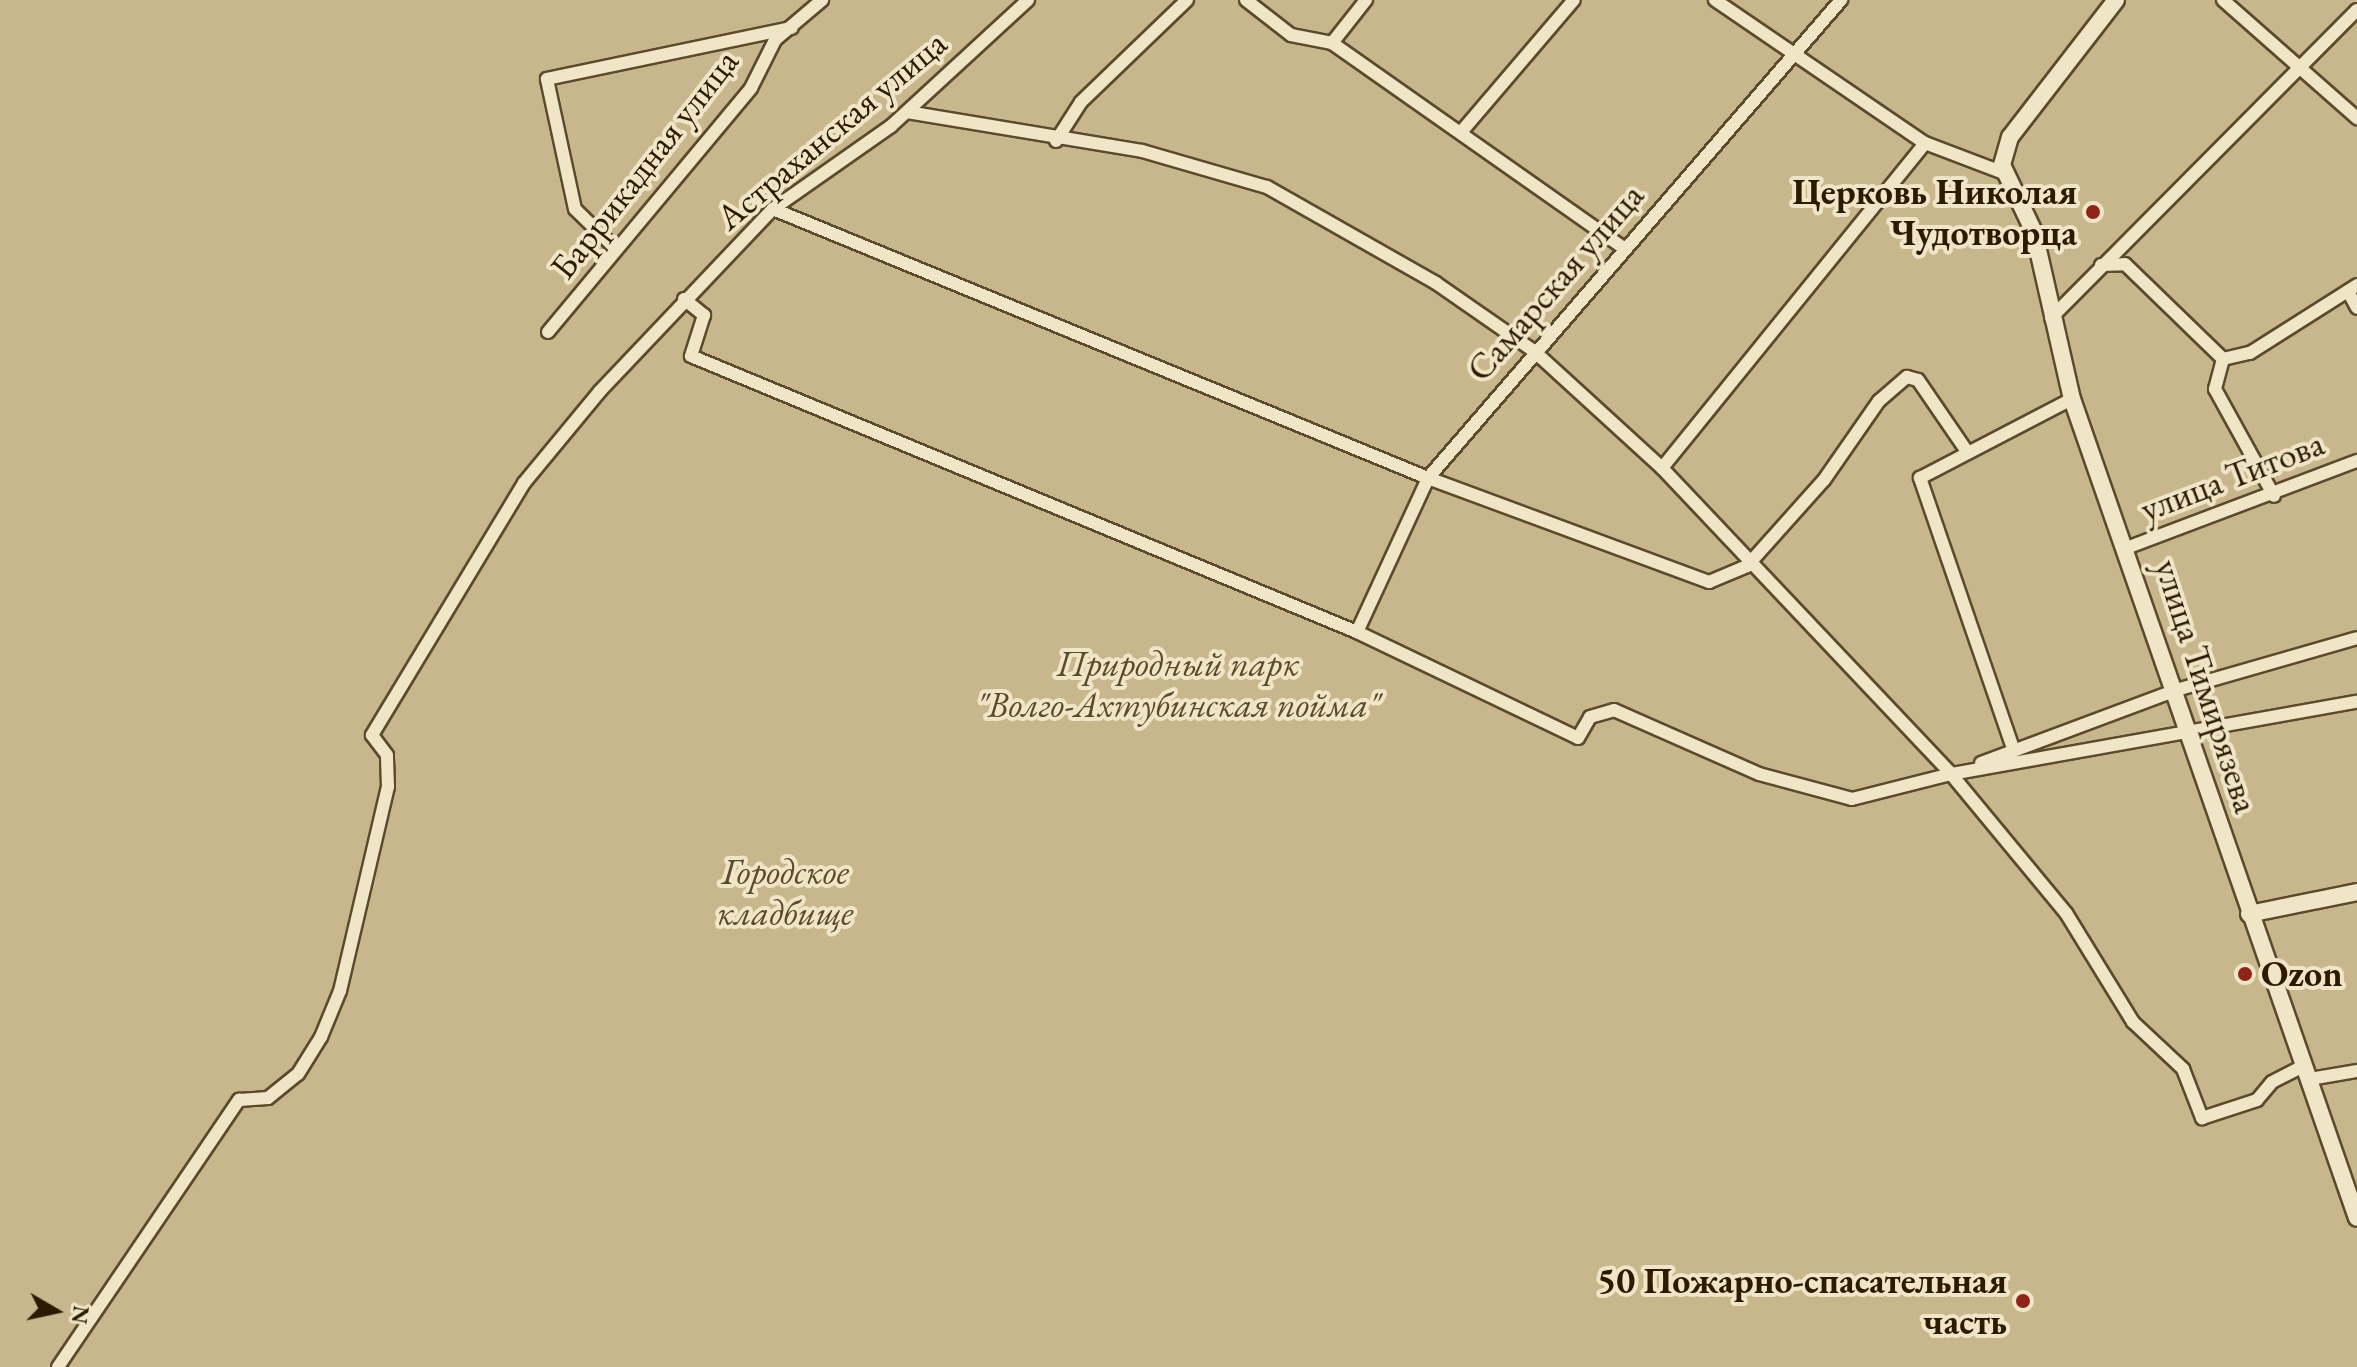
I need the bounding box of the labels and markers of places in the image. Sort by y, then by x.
place label: Церковь Николая Чудотворца [1793,169,2077,254]
marker: Церковь Николая Чудотворца [2084,203,2102,221]
place label: Ozon [2261,952,2343,996]
marker: Ozon [2236,965,2254,983]
place label: 50 Пожарно-спасательная часть [1597,1258,2007,1343]
marker: 50 Пожарно-спасательная часть [2014,1292,2032,1310]

